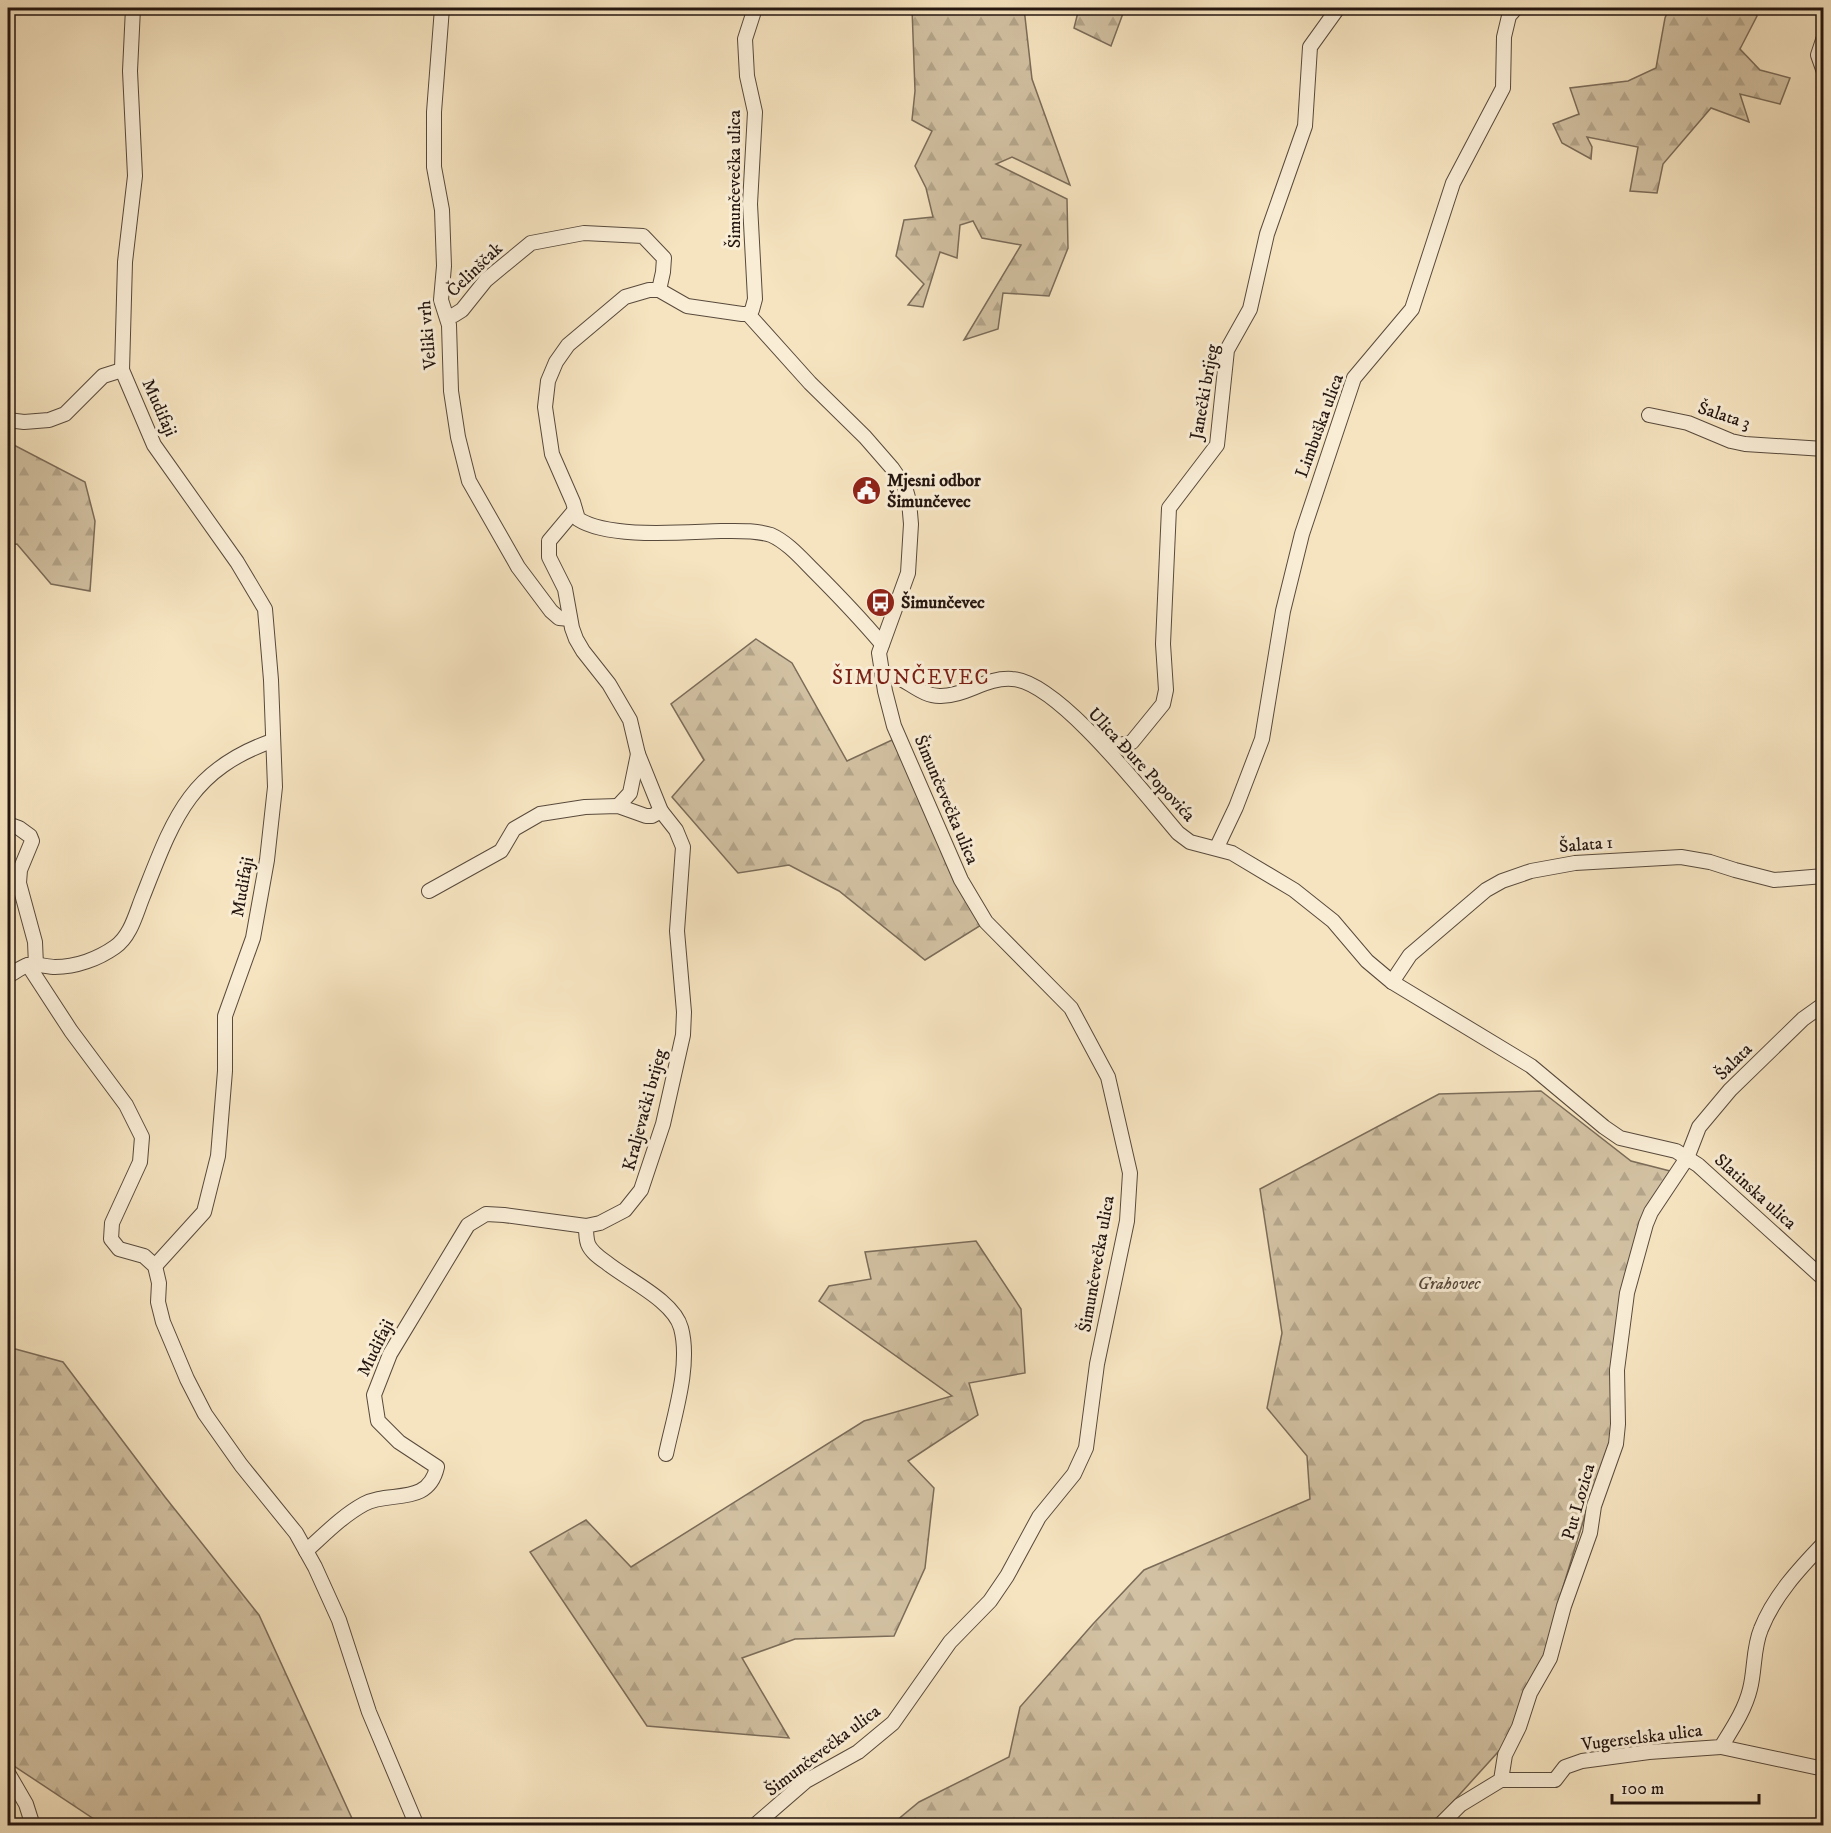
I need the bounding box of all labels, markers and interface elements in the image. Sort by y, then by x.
street label: Šimunčevečka ulica [723,109,746,248]
street label: Čelinščak [442,237,508,302]
street label: Veliki vrh [414,299,442,372]
street label: Janečki brijeg [1185,342,1224,443]
street label: Limbuška ulica [1291,371,1349,481]
street label: Mudifaji [137,376,181,440]
street label: Šalata 3 [1695,396,1753,435]
place label: Mjesni odbor Šimunčevec [887,470,981,513]
public building icon: Mjesni odbor Šimunčevec [850,475,882,507]
bus stop icon: Šimunčevec [864,587,896,619]
place label: Šimunčevec [901,591,985,614]
district label: ŠIMUNČEVEC [832,663,990,691]
street label: Ulica Đure Popovića [1082,703,1200,827]
street label: Šimunčevečka ulica [909,732,984,868]
street label: Šalata 1 [1558,831,1614,858]
street label: Mudifaji [227,855,259,919]
street label: Šalata [1710,1038,1757,1085]
street label: Kraljevački brijeg [618,1046,672,1173]
street label: Slatinska ulica [1709,1149,1801,1235]
street label: Šimunčevečka ulica [1073,1193,1120,1334]
park label: Grahovec [1418,1273,1481,1295]
street label: Mudifaji [353,1316,399,1380]
street label: Put Lozica [1558,1461,1600,1543]
street label: Šimunčevečka ulica [761,1700,885,1801]
street label: Vugerselska ulica [1579,1720,1704,1756]
scale bar [1612,1767,1759,1805]
text: 100 m [1621,1778,1664,1800]

